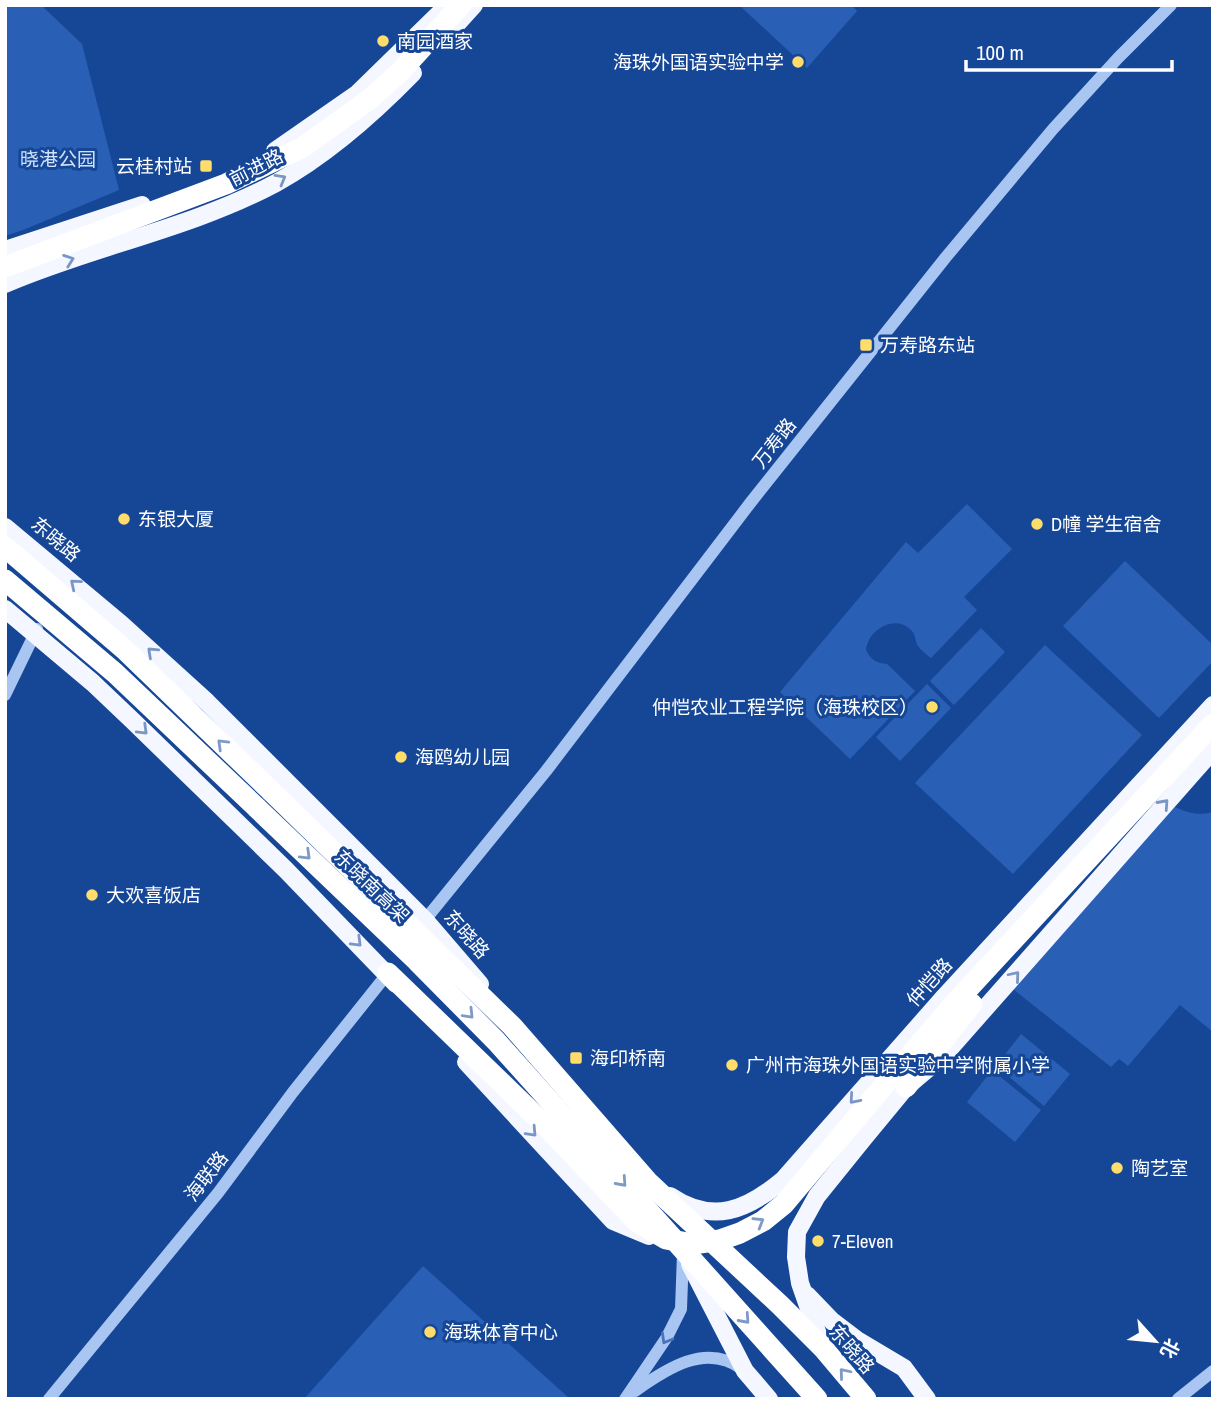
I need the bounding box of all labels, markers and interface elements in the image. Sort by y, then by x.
place label: 南园酒家 [397,28,473,54]
scale bar [966,28,1172,72]
marker: 南园酒家 [375,33,391,49]
text: 100 m [976,38,1024,67]
place label: 海珠外国语实验中学 [613,49,784,75]
marker: 海珠外国语实验中学 [790,54,806,70]
street label: 前进路 [225,142,287,192]
park label: 晓港公园 [20,146,96,172]
place label: 云桂村站 [116,153,192,179]
marker: 云桂村站 [198,158,214,174]
one-way arrow [274,174,287,187]
one-way arrow [63,254,75,268]
place label: 万寿路东站 [880,332,975,358]
marker: 万寿路东站 [858,337,874,353]
street label: 万寿路 [746,413,802,473]
place label: 东银大厦 [138,506,214,532]
street label: 东晓路 [26,511,86,567]
marker: 东银大厦 [116,511,132,527]
place label: D幢 学生宿舍 [1051,511,1162,537]
marker: D幢 学生宿舍 [1029,516,1045,532]
one-way arrow [70,580,83,593]
one-way arrow [147,647,160,660]
place label: 仲恺农业工程学院（海珠校区） [652,694,918,720]
marker: 仲恺农业工程学院（海珠校区） [924,699,940,715]
one-way arrow [135,722,148,735]
one-way arrow [217,739,230,752]
place label: 海鸥幼儿园 [415,744,510,770]
marker: 海鸥幼儿园 [393,749,409,765]
one-way arrow [1155,799,1168,812]
street label: 东晓南高架 [329,844,415,928]
one-way arrow [298,847,311,859]
place label: 大欢喜饭店 [106,882,201,908]
marker: 大欢喜饭店 [84,887,100,903]
street label: 东晓路 [438,904,496,964]
one-way arrow [348,933,361,946]
street label: 仲恺路 [900,952,958,1012]
one-way arrow [1007,971,1019,984]
one-way arrow [461,1006,474,1019]
place label: 海印桥南 [590,1045,666,1071]
marker: 海印桥南 [568,1050,584,1066]
place label: 广州市海珠外国语实验中学附属小学 [746,1052,1050,1078]
marker: 广州市海珠外国语实验中学附属小学 [724,1057,740,1073]
one-way arrow [850,1091,862,1104]
one-way arrow [524,1124,537,1137]
street label: 海联路 [178,1146,234,1206]
place label: 陶艺室 [1131,1155,1188,1181]
marker: 陶艺室 [1109,1160,1125,1176]
one-way arrow [614,1174,626,1187]
one-way arrow [752,1217,765,1230]
place label: 7-Eleven [832,1228,893,1254]
marker: 7-Eleven [810,1233,826,1249]
north arrow [1120,1306,1190,1376]
one-way arrow [737,1311,749,1324]
place label: 海珠体育中心 [444,1319,558,1345]
street label: 东晓路 [823,1319,881,1379]
marker: 海珠体育中心 [422,1324,438,1340]
one-way arrow [661,1331,674,1344]
text: 北 [1154,1334,1186,1363]
one-way arrow [840,1369,852,1382]

